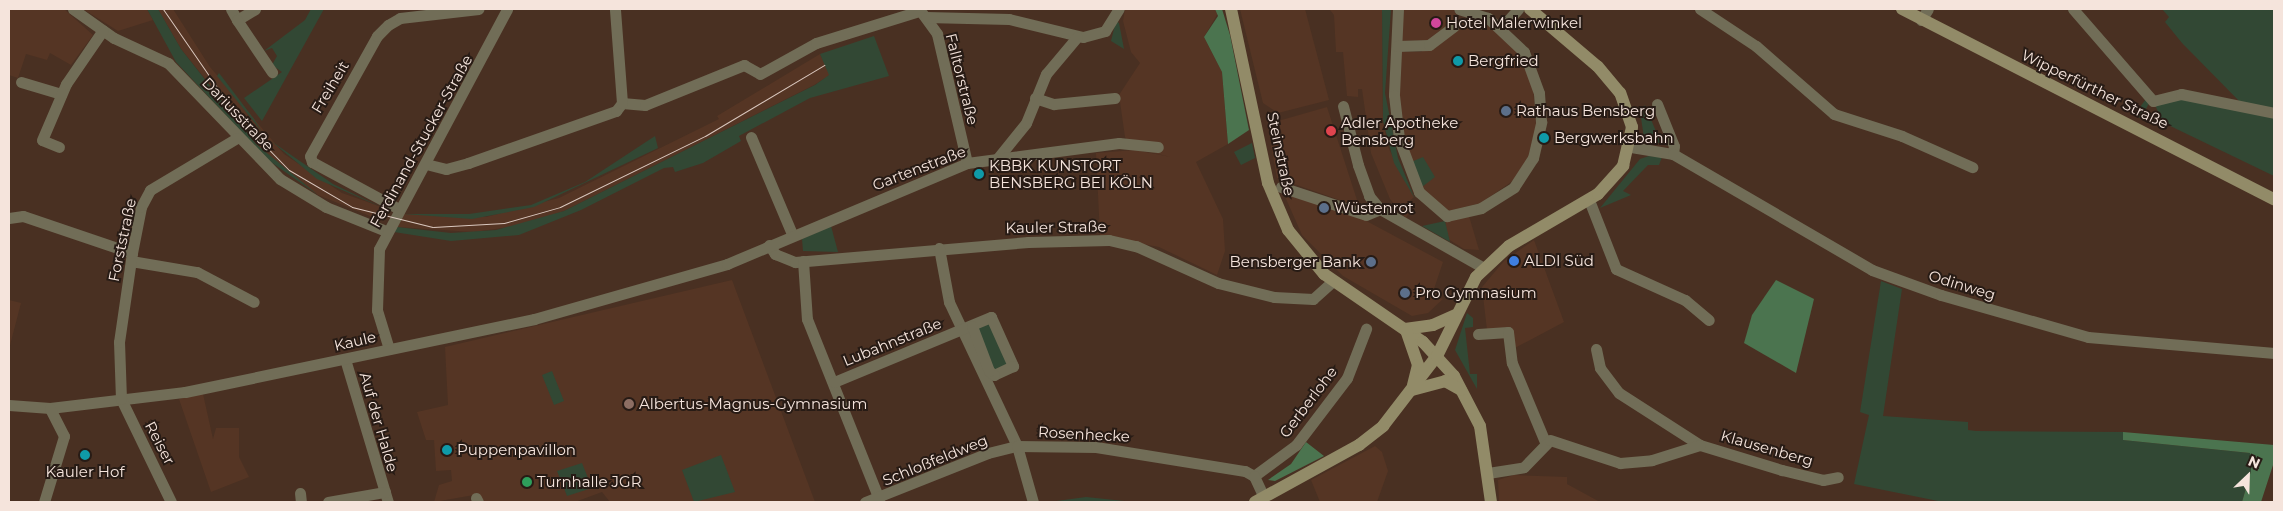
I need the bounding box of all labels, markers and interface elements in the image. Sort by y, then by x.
place label: Hotel Malerwinkel [1446,14,1582,32]
marker: Hotel Malerwinkel [1430,17,1442,29]
street label: Falltorstraße [942,31,982,127]
street label: Wipperfürther Straße [2019,46,2171,132]
street label: Ferdinand-Stucker-Straße [366,52,476,230]
place label: Bergfried [1468,52,1539,70]
marker: Bergfried [1452,55,1464,67]
street label: Freiheit [307,58,353,116]
street label: Dariusstraße [198,73,278,155]
place label: Rathaus Bensberg [1516,102,1655,120]
marker: Rathaus Bensberg [1500,105,1512,117]
street label: Steinstraße [1263,111,1299,197]
place label: Adler Apotheke Bensberg [1341,113,1458,148]
marker: Adler Apotheke Bensberg [1325,125,1337,137]
place label: Bergwerksbahn [1554,129,1674,147]
marker: Bergwerksbahn [1538,132,1550,144]
street label: Gartenstraße [870,142,968,194]
place label: KBBK KUNSTORT BENSBERG BEI KÖLN [989,156,1153,191]
marker: KBBK KUNSTORT BENSBERG BEI KÖLN [973,168,985,180]
street label: Forststraße [104,197,140,283]
place label: Wüstenrot [1334,199,1414,217]
marker: Wüstenrot [1318,202,1330,214]
street label: Kauler Straße [1005,217,1107,237]
place label: ALDI Süd [1524,252,1594,270]
place label: Bensberger Bank [1230,253,1361,271]
marker: ALDI Süd [1508,255,1520,267]
marker: Bensberger Bank [1365,256,1377,268]
street label: Odinweg [1926,266,1998,304]
place label: Pro Gymnasium [1415,284,1537,302]
marker: Pro Gymnasium [1399,287,1411,299]
street label: Lubahnstraße [840,314,944,370]
street label: Kaule [332,327,378,355]
street label: Gerberlohe [1275,363,1341,441]
street label: Auf der Halde [356,370,402,474]
place label: Albertus-Magnus-Gymnasium [639,395,867,413]
marker: Albertus-Magnus-Gymnasium [623,398,635,410]
street label: Reiser [141,418,179,468]
street label: Rosenhecke [1038,423,1130,445]
street label: Klausenberg [1719,426,1815,470]
street label: Schloßfeldweg [880,431,990,489]
place label: Puppenpavillon [457,441,576,459]
marker: Puppenpavillon [441,444,453,456]
marker: Kauler Hof [79,449,91,461]
north arrow [2223,451,2273,501]
text: N [2245,452,2263,473]
place label: Kauler Hof [45,463,125,481]
place label: Turnhalle JGR [537,473,642,491]
marker: Turnhalle JGR [521,476,533,488]

